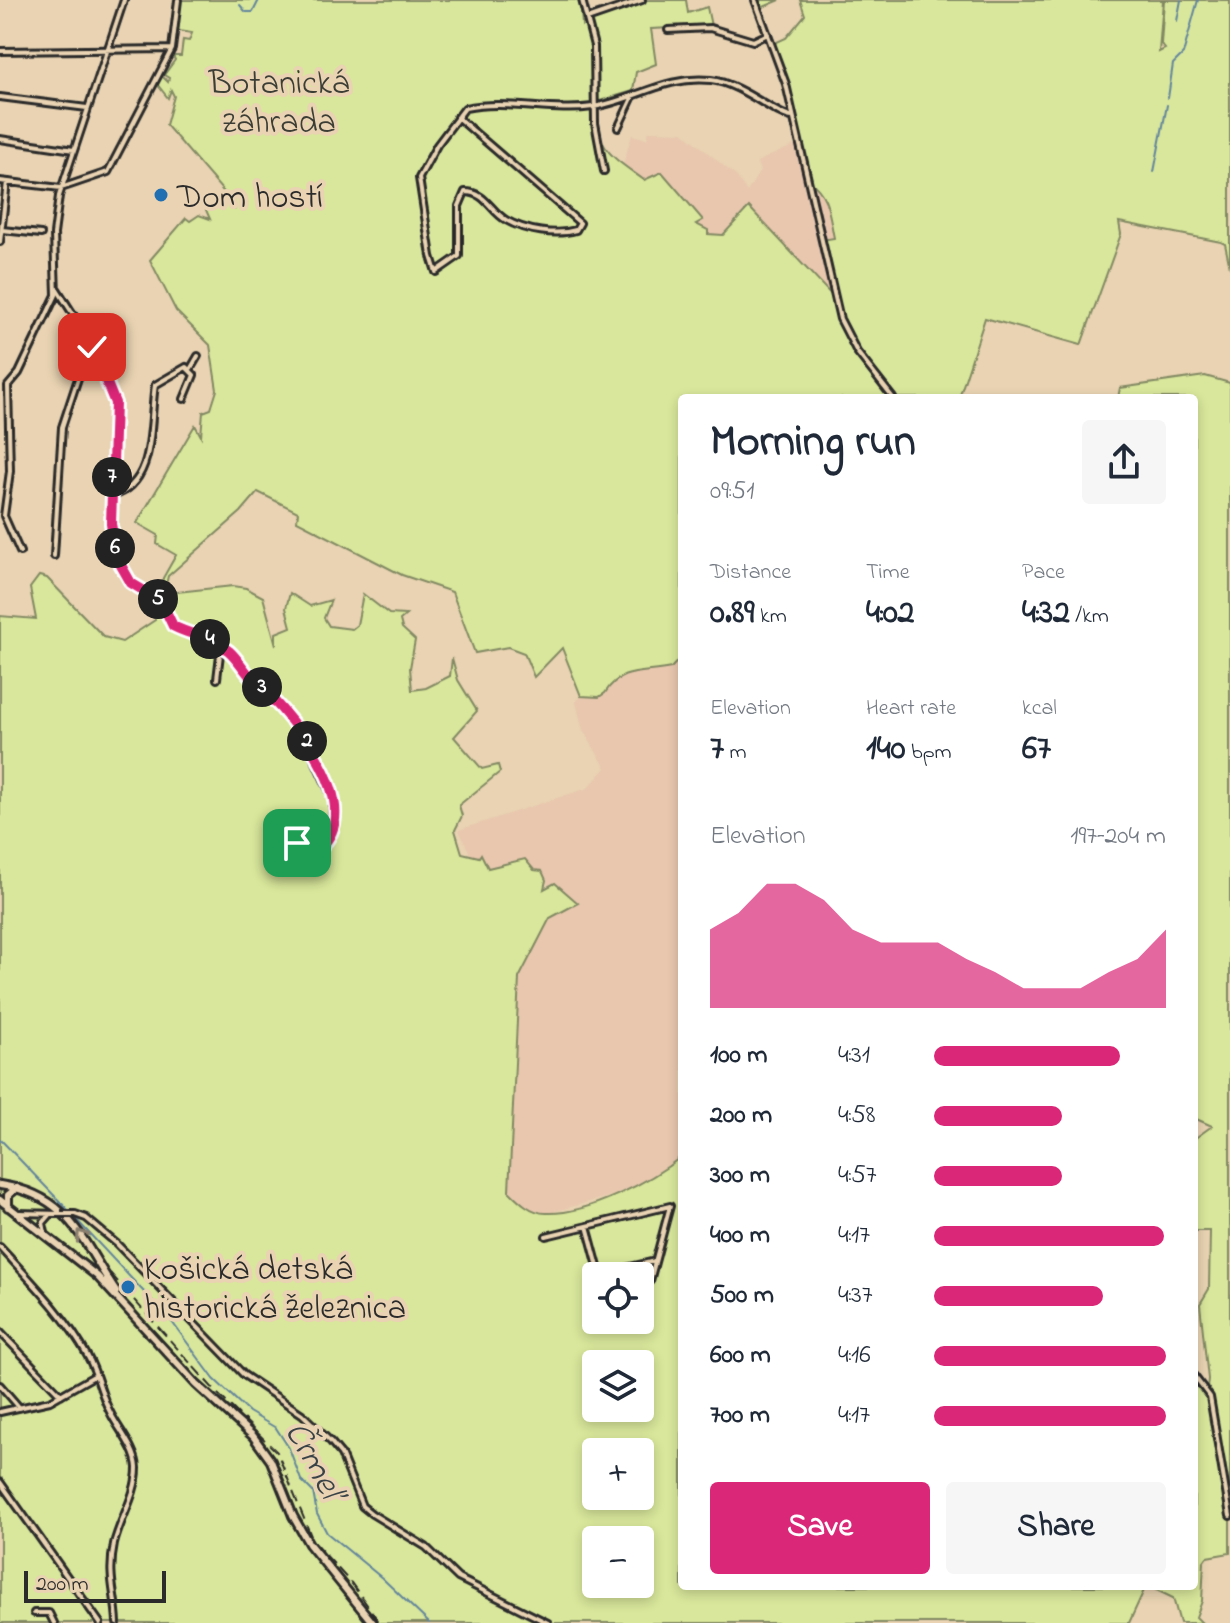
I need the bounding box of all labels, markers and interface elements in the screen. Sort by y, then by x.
park label: Botanická záhrada [208,60,349,149]
place label: Dom hostí [176,174,323,224]
marker: Dom hostí [152,186,170,204]
pin [58,313,126,381]
icon: check [70,325,114,369]
text: Morning run [710,411,916,475]
button: share [1082,420,1166,504]
pin: 7 [92,457,132,497]
text: 7 [107,461,117,493]
text: 09:51 [710,473,754,511]
pin: 6 [95,528,135,568]
text: 6 [110,532,120,564]
text: Distance [710,557,791,589]
text: Time [866,557,910,589]
text: Pace [1022,557,1065,589]
pin: 5 [138,579,178,619]
text: 5 [152,583,164,615]
text: 0.89 [710,589,755,639]
text: 4:02 [866,589,914,639]
text: 4:32 [1022,589,1070,639]
text: km [755,601,787,633]
text: /km [1070,601,1109,633]
pin: 4 [190,619,230,659]
text: 4 [205,623,215,655]
pin: 3 [242,667,282,707]
text: 3 [257,671,267,703]
text: Elevation [710,693,791,725]
text: Heart rate [866,693,956,725]
text: kcal [1022,693,1057,725]
pin: 2 [287,721,327,761]
text: 2 [302,725,312,757]
text: 7 [710,725,724,775]
text: 140 [866,725,906,775]
text: 67 [1022,725,1051,775]
text: m [724,737,747,769]
text: bpm [906,737,952,769]
pin [263,809,331,877]
text: Elevation [710,818,806,856]
text: 197–204 m [1070,818,1166,856]
icon: arrive [275,821,319,865]
text: 100 m [710,1037,767,1075]
text: 4:31 [838,1037,870,1075]
text: 200 m [710,1097,772,1135]
text: 4:58 [838,1097,876,1135]
text: 300 m [710,1157,770,1195]
text: 4:57 [838,1157,877,1195]
text: 400 m [710,1217,770,1255]
text: 4:17 [838,1217,870,1255]
one-way arrow [76,1230,91,1244]
place label: Košická detská historická železnica [144,1246,406,1335]
map controls [582,1262,654,1598]
button: locate [582,1262,654,1334]
text: 500 m [710,1277,774,1315]
text: 4:37 [838,1277,872,1315]
marker: Košická detská historická železnica [119,1278,137,1296]
text: 600 m [710,1337,771,1375]
text: 4:16 [838,1337,871,1375]
button: layers [582,1350,654,1422]
text: 700 m [710,1397,770,1435]
text: 4:17 [838,1397,870,1435]
water label: Črmeľ [269,1412,359,1517]
button: + [582,1438,654,1510]
button: Save [710,1482,930,1574]
button: Share [946,1482,1166,1574]
button: − [582,1526,654,1598]
scale bar [24,1567,166,1603]
text: 200 m [36,1569,89,1601]

